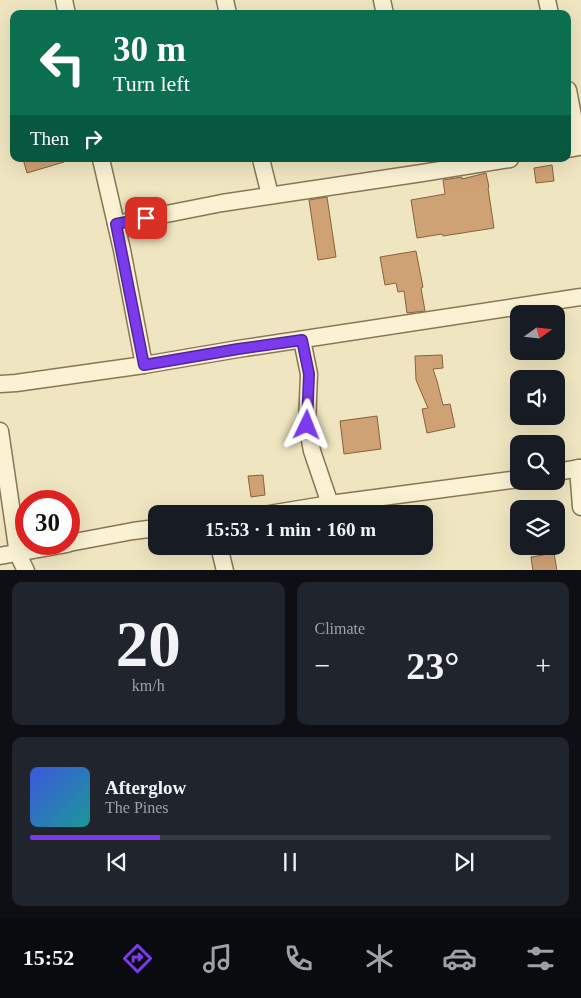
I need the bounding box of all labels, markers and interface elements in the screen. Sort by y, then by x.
icon: left [30,30,95,95]
text: 30 m [113,30,186,69]
text: Turn left [113,71,190,96]
icon: right [79,125,107,153]
text: Then [30,128,69,149]
pin [125,197,167,239]
icon: arrive [132,204,160,232]
north arrow [510,305,565,360]
map controls [510,305,565,555]
button: sound [510,370,565,425]
position arrow [280,398,332,450]
button: search [510,435,565,490]
speed limit sign: 30 [15,490,80,555]
button: layers [510,500,565,555]
text: 15:53 · 1 min · 160 m [205,519,376,540]
text: 20 [116,608,181,680]
text: Climate [315,620,365,637]
text: 23° [406,645,459,687]
text: − [315,650,330,681]
text: + [535,650,551,681]
text: km/h [132,677,165,694]
text: Afterglow [105,777,186,798]
text: The Pines [105,799,169,816]
icon: previous [103,848,131,876]
icon: pause [276,848,304,876]
icon: next [450,848,478,876]
icon: directions [120,941,155,976]
icon: music [200,941,235,976]
icon: phone [281,941,316,976]
icon: climate [362,941,397,976]
icon: car [442,941,477,976]
icon: filters [523,941,558,976]
text: 15:52 [23,945,74,970]

